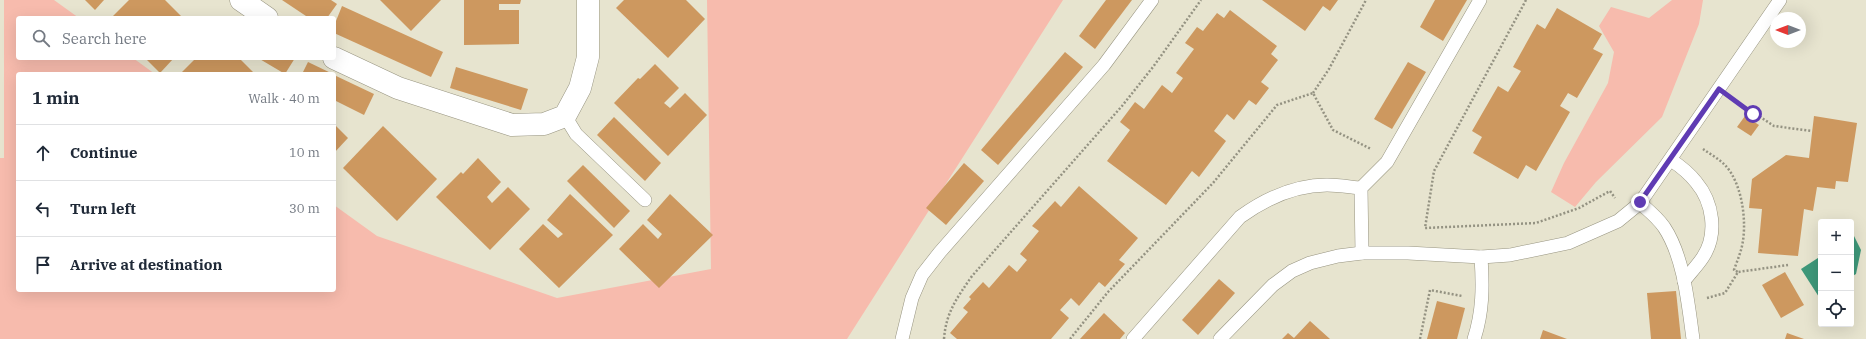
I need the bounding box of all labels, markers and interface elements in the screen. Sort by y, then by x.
north arrow [1770,12,1806,48]
search box [16,16,336,60]
icon: search [30,27,52,49]
text: Search here [62,29,147,48]
text: 1 min [32,87,80,109]
text: Walk · 40 m [248,90,320,107]
route start [1744,105,1762,123]
icon: ahead [32,142,54,164]
text: Continue [70,143,137,162]
text: 10 m [289,144,320,161]
route end [1631,193,1649,211]
icon: left [32,198,54,220]
text: Turn left [70,199,136,218]
text: 30 m [289,200,320,217]
map controls [1818,219,1854,327]
button: + [1818,219,1854,255]
icon: arrive [32,254,54,276]
text: Arrive at destination [70,255,222,274]
button: − [1818,255,1854,291]
button: locate [1818,291,1854,327]

